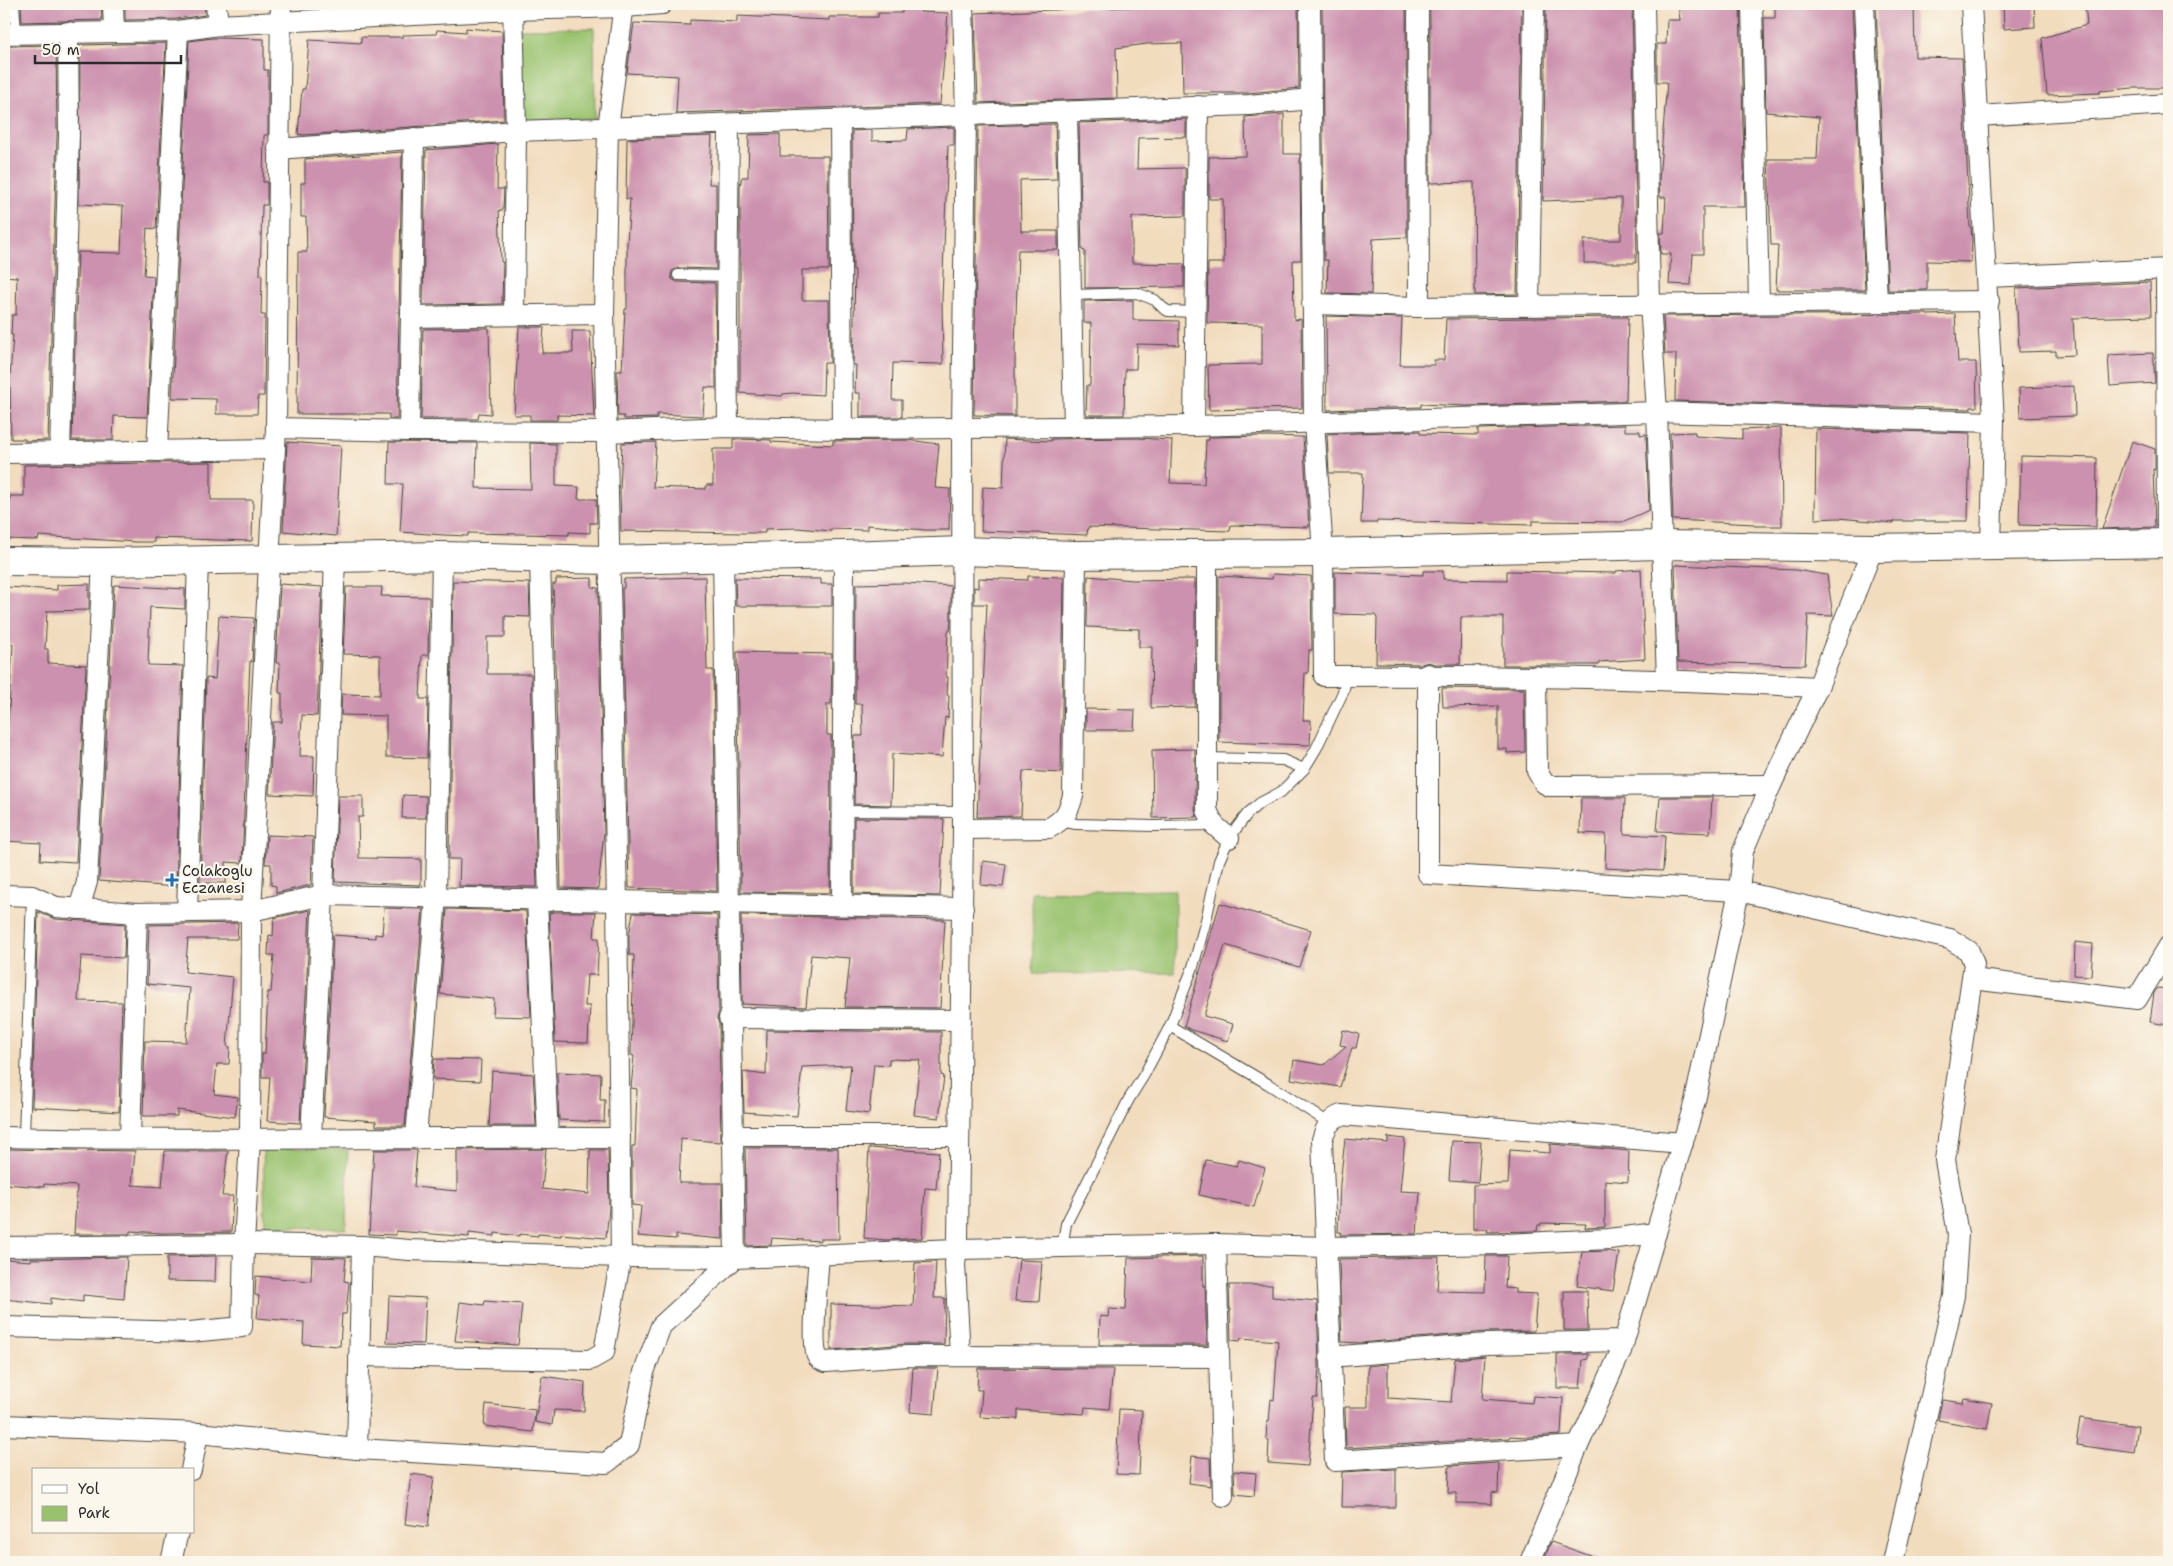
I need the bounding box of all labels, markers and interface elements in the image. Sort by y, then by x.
scale bar [35,32,181,64]
text: 50 m [42,40,80,60]
place label: Colakoglu Eczanesi [182,861,253,898]
marker: Colakoglu Eczanesi [166,874,178,886]
legend [32,1468,195,1534]
text: Yol [78,1479,100,1499]
text: Park [78,1503,110,1523]

